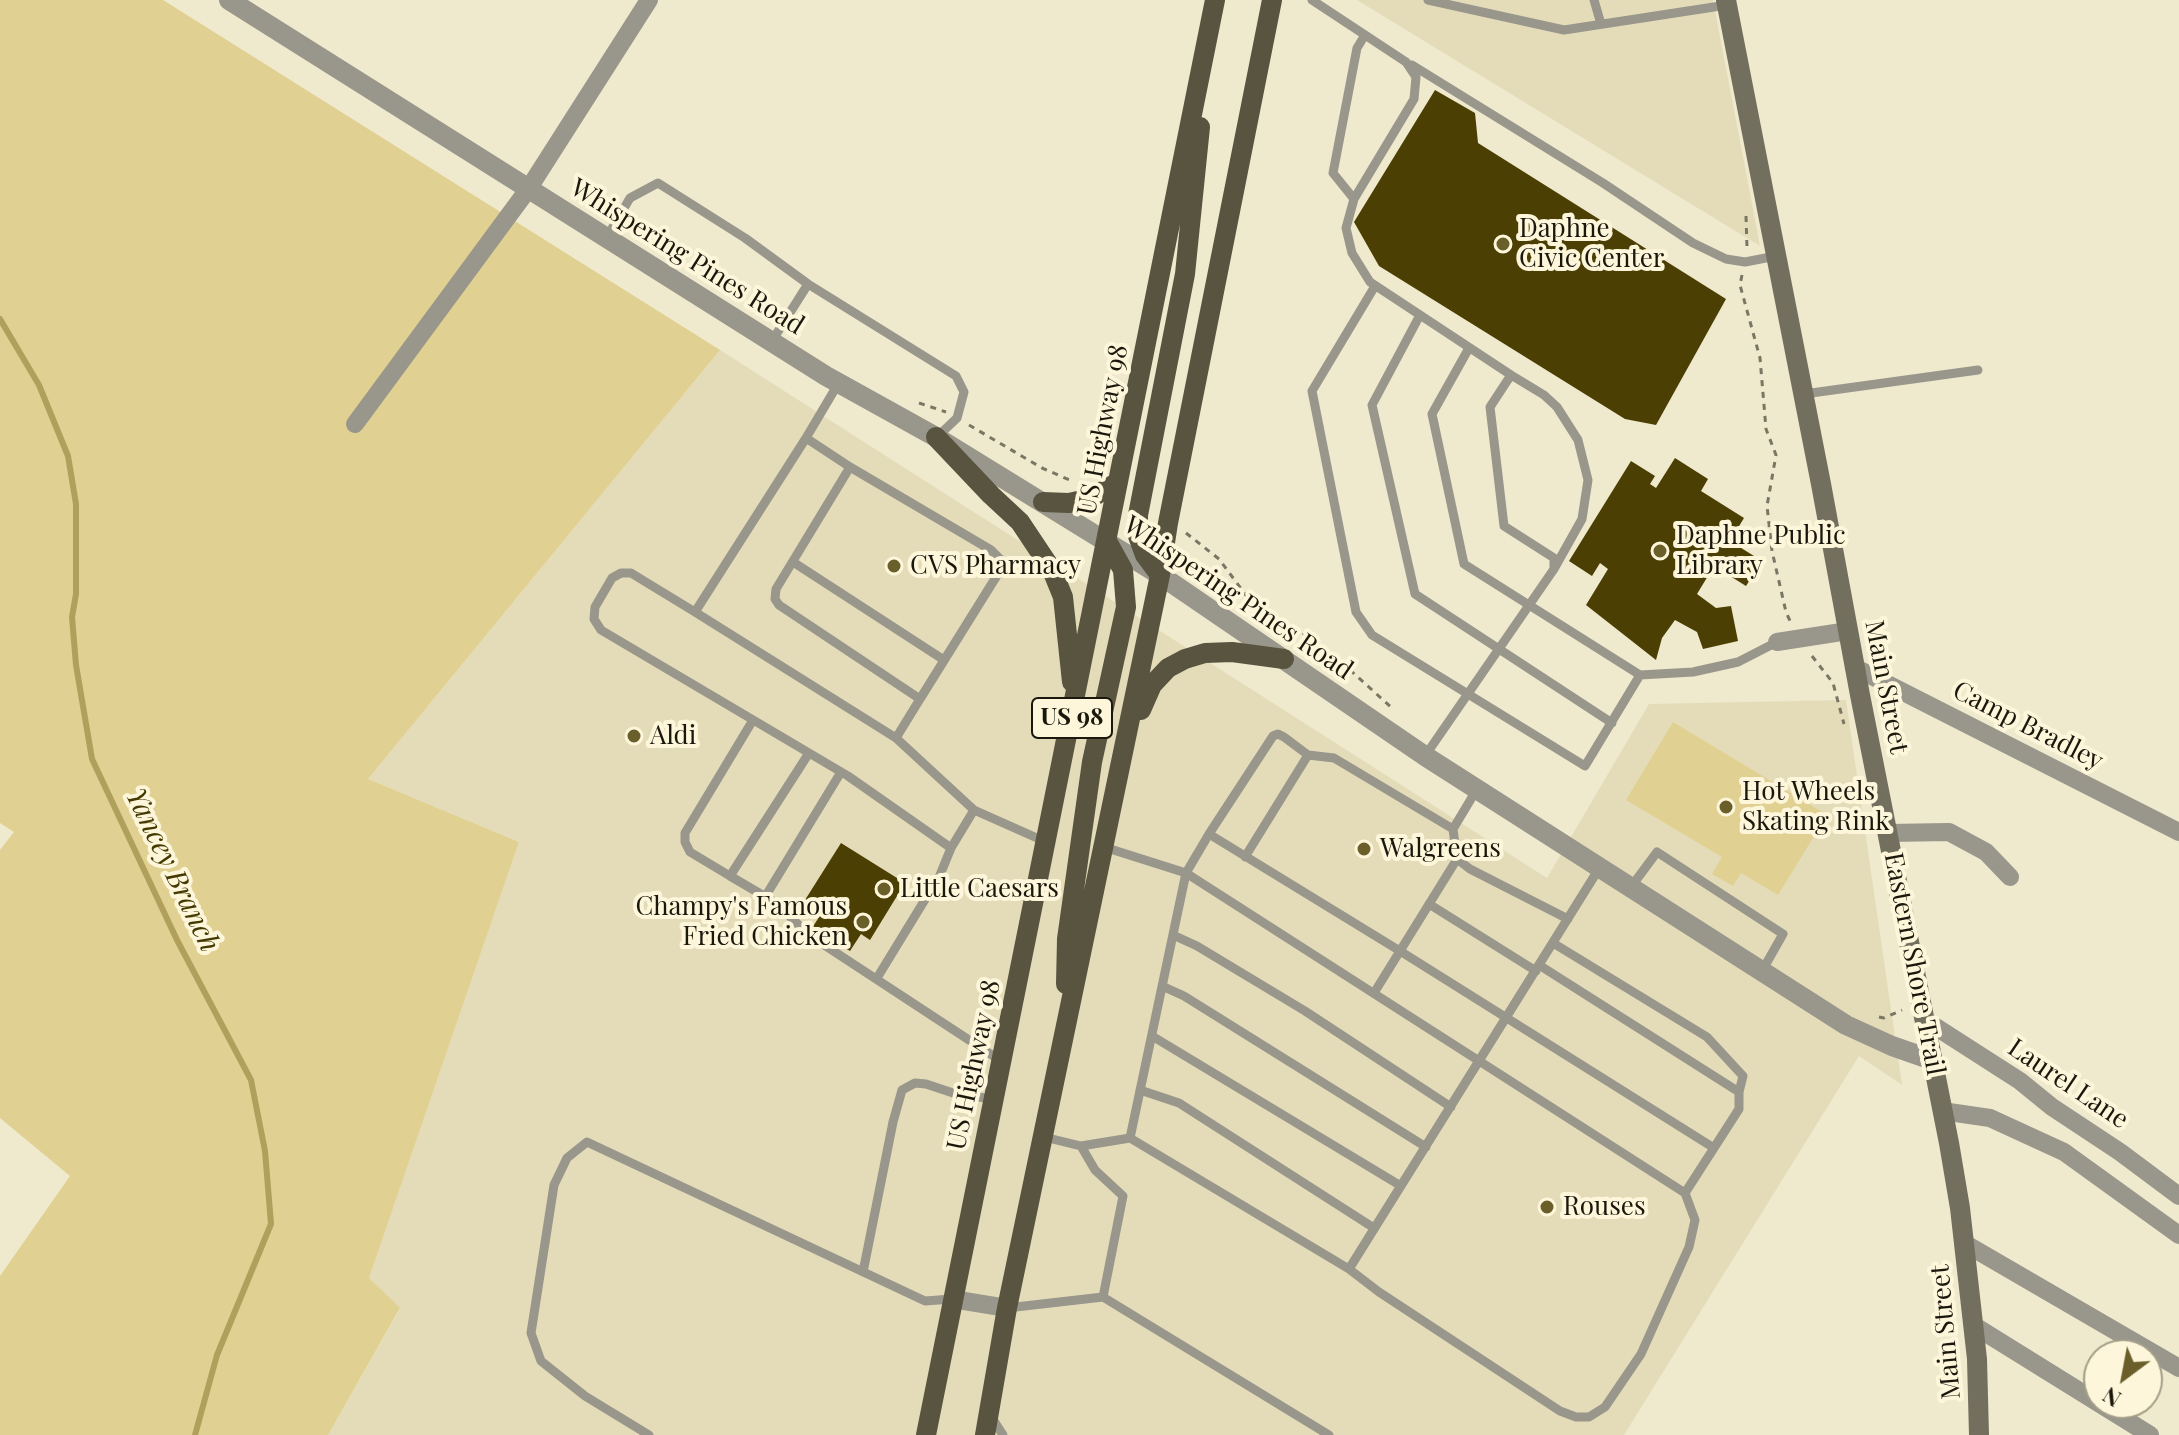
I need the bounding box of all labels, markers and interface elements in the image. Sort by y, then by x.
street label: Whispering Pines Road [564,172,810,342]
place label: Daphne Civic Center [1519,213,1664,274]
marker: Daphne Civic Center [1494,235,1512,253]
street label: US Highway 98 [1071,342,1135,518]
street label: Whispering Pines Road [1118,510,1358,686]
place label: Daphne Public Library [1676,520,1846,582]
marker: Daphne Public Library [1651,542,1669,560]
place label: CVS Pharmacy [910,550,1081,582]
marker: CVS Pharmacy [885,557,903,575]
street label: Main Street [1858,618,1914,756]
street label: Camp Bradley [1948,675,2108,777]
road number: US 98 [1032,698,1112,738]
place label: Aldi [650,720,696,752]
marker: Aldi [625,727,643,745]
place label: Hot Wheels Skating Rink [1742,776,1890,838]
water label: Yancey Branch [118,783,226,957]
marker: Hot Wheels Skating Rink [1717,798,1735,816]
place label: Walgreens [1380,833,1501,865]
marker: Walgreens [1355,840,1373,858]
street label: Eastern Shore Trail [1877,850,1951,1078]
place label: Little Caesars [900,873,1059,905]
marker: Little Caesars [875,880,893,898]
place label: Champy's Famous Fried Chicken [635,891,847,952]
marker: Champy's Famous Fried Chicken [854,913,872,931]
street label: US Highway 98 [941,977,1007,1153]
street label: Laurel Lane [2002,1032,2134,1136]
place label: Rouses [1563,1191,1646,1223]
marker: Rouses [1538,1198,1556,1216]
street label: Main Street [1925,1263,1967,1401]
north arrow [2083,1339,2163,1419]
text: N [2097,1381,2126,1415]

